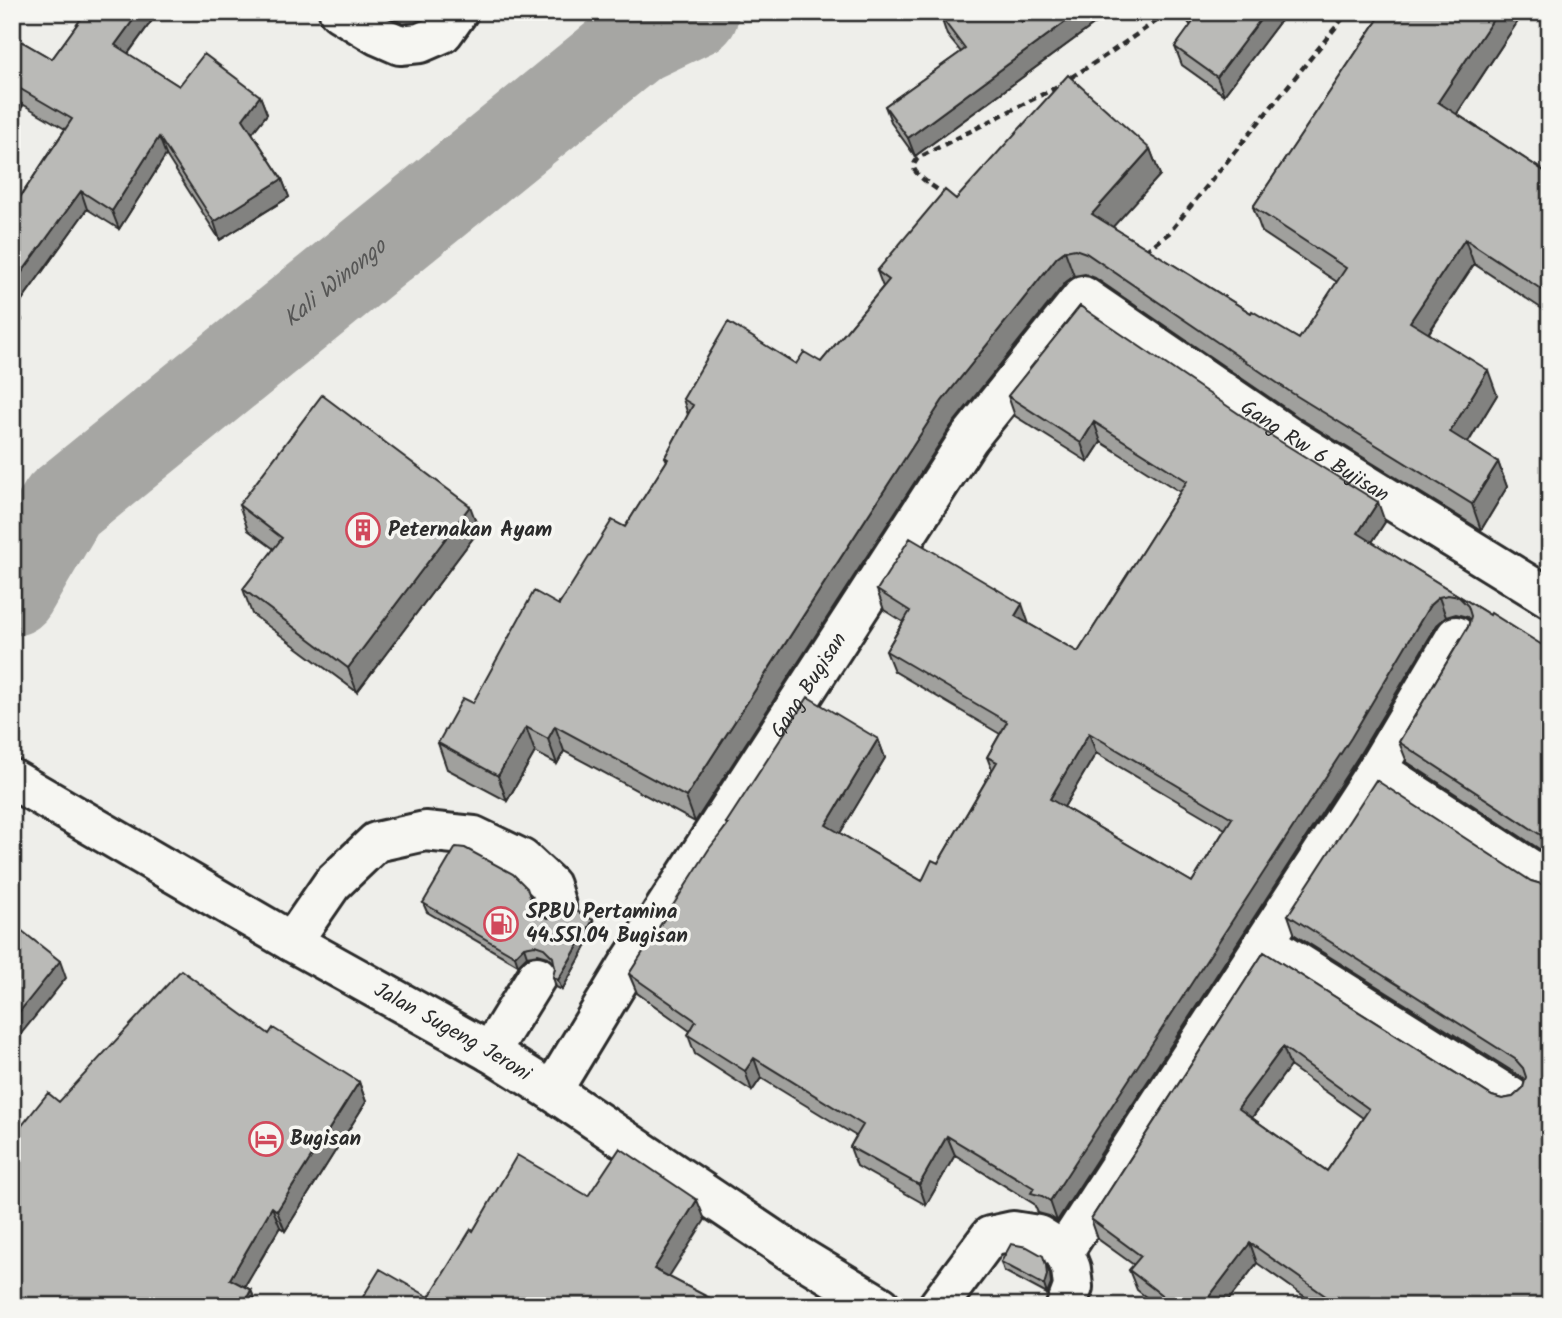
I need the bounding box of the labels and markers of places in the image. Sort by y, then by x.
building icon: Peternakan Ayam [344,511,382,549]
place label: Peternakan Ayam [388,514,552,547]
place label: SPBU Pertamina 44.551.04 Bugisan [526,896,688,953]
fuel station icon: SPBU Pertamina 44.551.04 Bugisan [482,905,520,943]
hotel icon: Bugisan [247,1120,285,1158]
place label: Bugisan [290,1123,361,1156]

